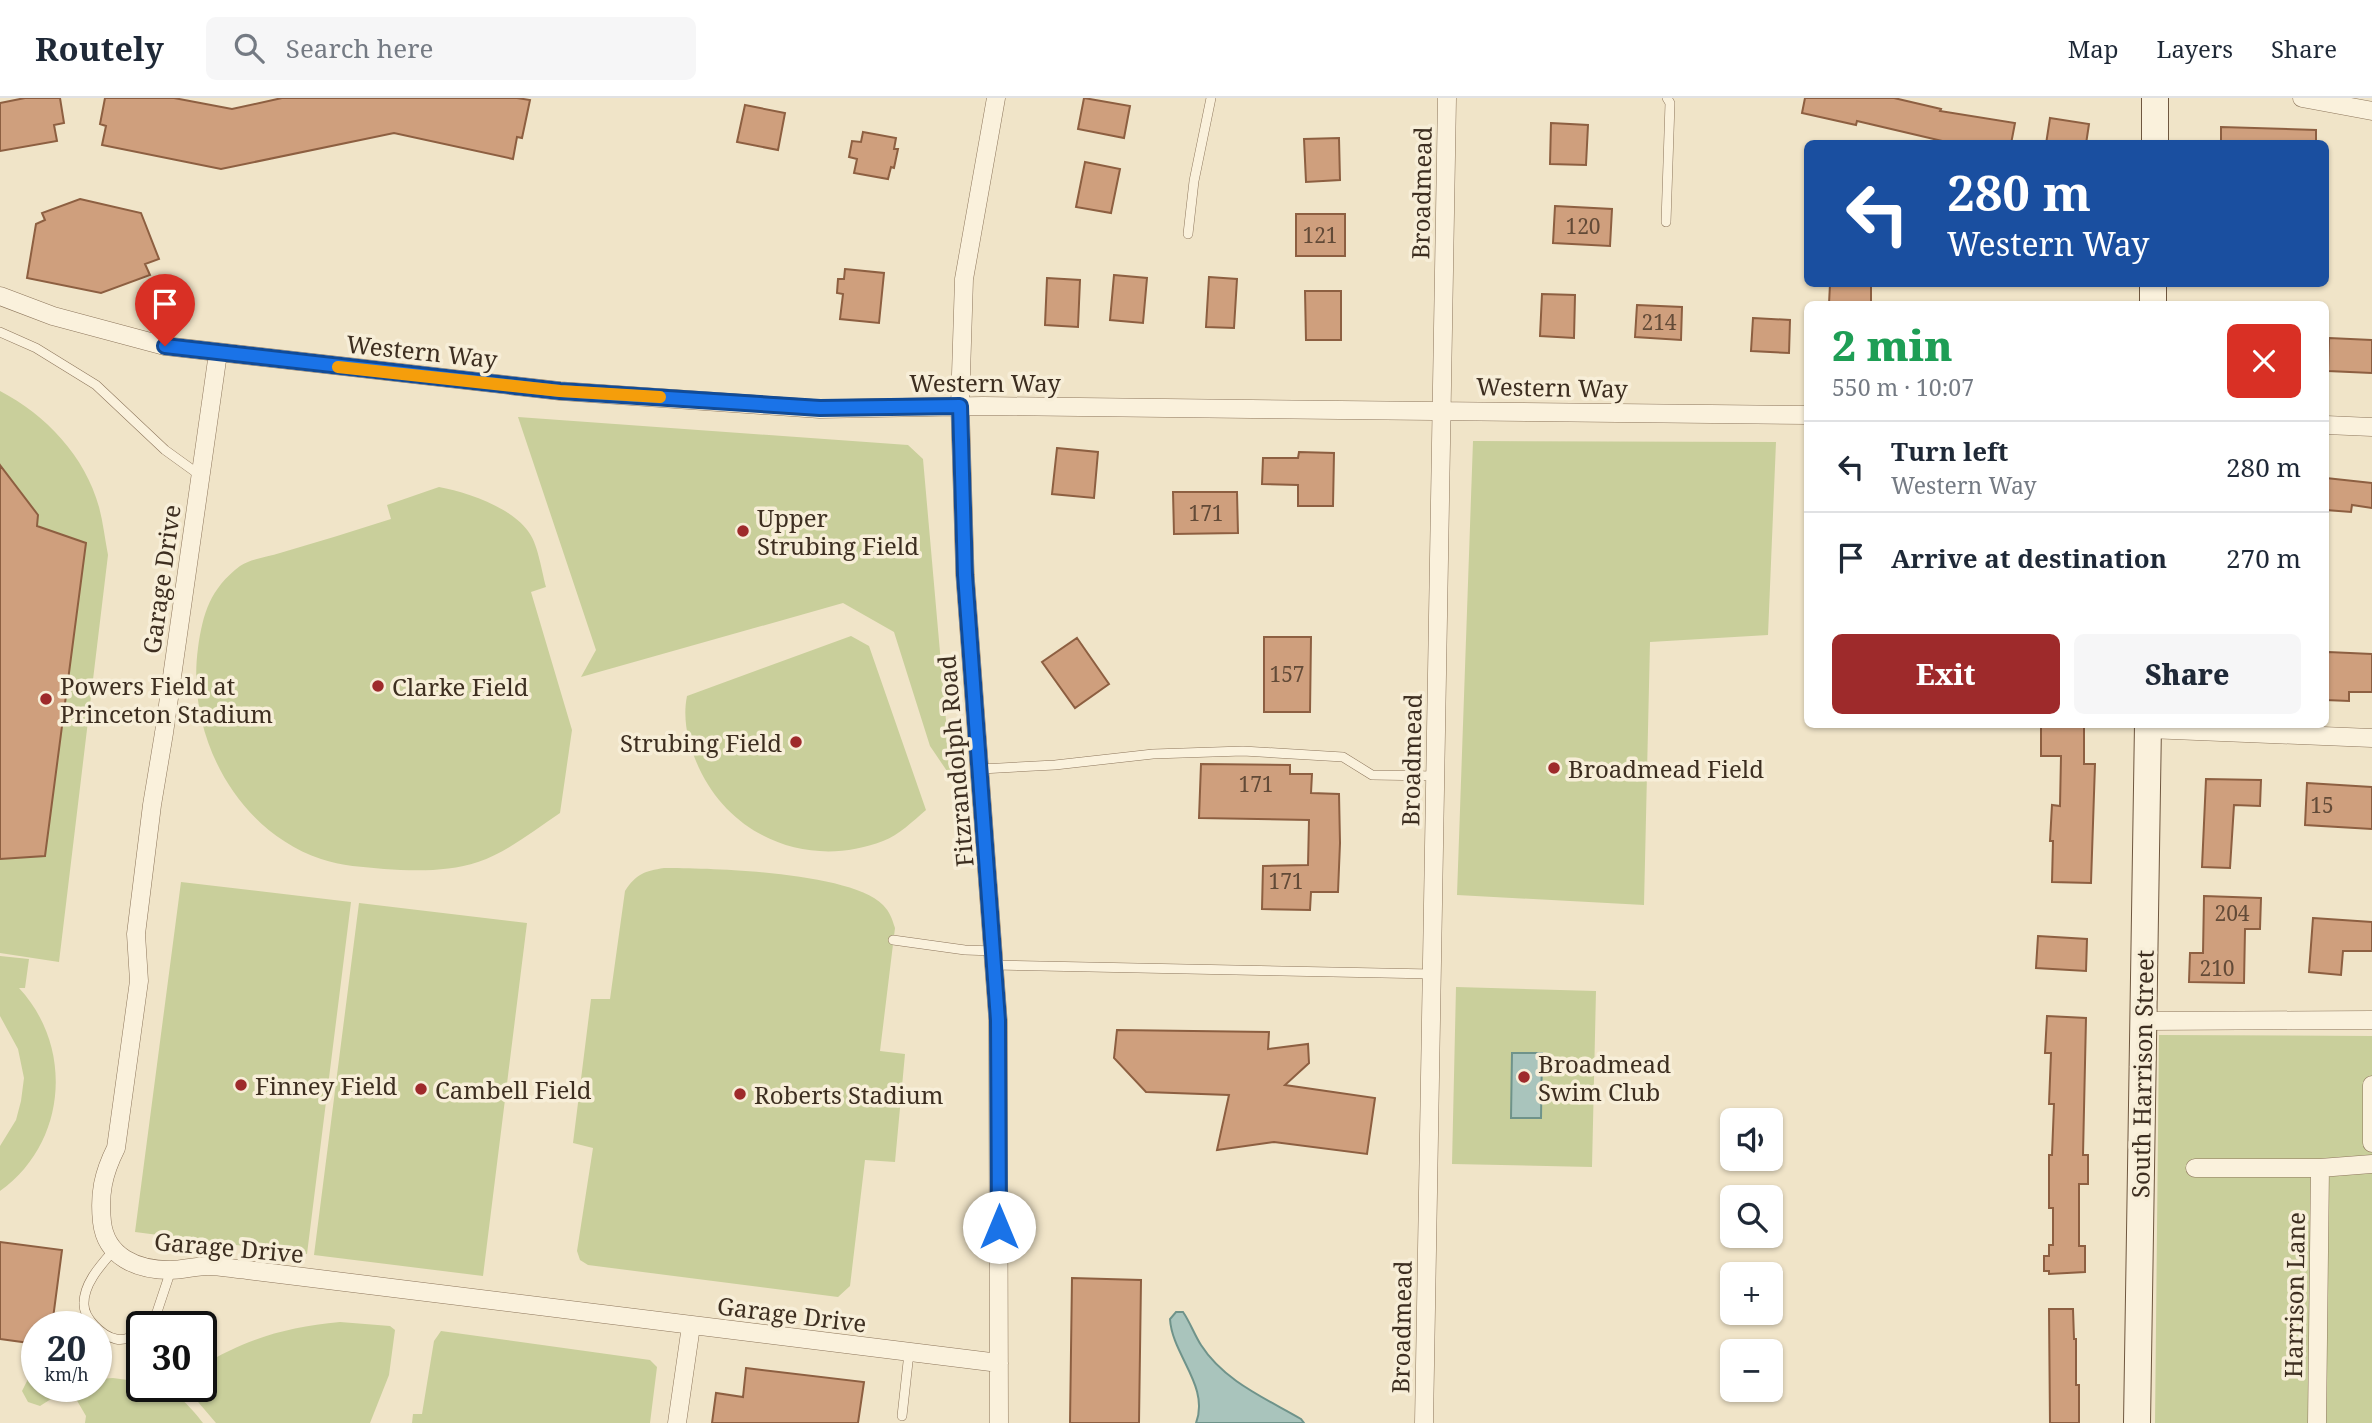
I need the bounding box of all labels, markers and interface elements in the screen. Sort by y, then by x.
search box [206,17,696,80]
text: Routely [35,26,164,71]
icon: search [230,29,268,67]
text: Search here [286,30,433,66]
text: Map [2068,32,2119,65]
text: Layers [2157,32,2233,65]
text: Share [2271,32,2337,65]
street label: Broadmead [1403,126,1439,260]
text: 280 m [1947,159,2091,225]
icon: left [1832,168,1923,259]
house number: 120 [1565,212,1601,240]
house number: 121 [1302,221,1338,249]
text: Western Way [1947,222,2149,265]
pin [135,274,195,346]
icon: arrive [146,285,184,323]
house number: 214 [1641,308,1677,336]
text: 2 min [1832,316,1953,373]
button: close [2227,324,2301,398]
street label: Western Way [345,327,500,375]
street label: Western Way [909,366,1061,399]
street label: Western Way [1476,369,1629,405]
text: 550 m · 10:07 [1832,371,1974,403]
text: Turn left [1891,433,2008,469]
icon: left [1832,448,1870,486]
text: 280 m [2226,449,2301,485]
text: Western Way [1891,469,2036,501]
house number: 171 [1188,499,1224,527]
place label: Upper Strubing Field [757,501,919,562]
street label: Garage Drive [134,502,188,656]
marker: Upper Strubing Field [735,523,751,539]
icon: arrive [1832,539,1870,577]
text: Arrive at destination [1891,540,2167,576]
text: 270 m [2226,540,2301,576]
button: Exit [1832,634,2060,714]
button: Share [2074,634,2301,714]
street label: Fitzrandolph Road [929,653,981,868]
house number: 157 [1269,660,1305,688]
place label: Powers Field at Princeton Stadium [60,669,273,730]
place label: Clarke Field [392,670,529,703]
marker: Clarke Field [370,678,386,694]
marker: Powers Field at Princeton Stadium [38,691,54,707]
street label: Broadmead [1393,693,1429,827]
place label: Strubing Field [620,726,782,759]
marker: Strubing Field [788,734,804,750]
place label: Broadmead Field [1568,752,1764,785]
marker: Broadmead Field [1546,760,1562,776]
house number: 171 [1238,770,1274,798]
house number: 15 [2310,791,2334,819]
house number: 171 [1268,867,1304,895]
house number: 204 [2214,899,2250,927]
street label: South Harrison Street [2123,950,2161,1198]
house number: 210 [2199,954,2235,982]
place label: Broadmead Swim Club [1538,1047,1671,1108]
place label: Finney Field [255,1069,398,1102]
marker: Broadmead Swim Club [1516,1069,1532,1085]
place label: Cambell Field [435,1073,592,1106]
marker: Finney Field [233,1077,249,1093]
place label: Roberts Stadium [754,1078,944,1111]
marker: Cambell Field [413,1081,429,1097]
marker: Roberts Stadium [732,1086,748,1102]
map controls [1720,1108,1783,1402]
button: sound [1720,1108,1783,1171]
button: search [1720,1185,1783,1248]
position arrow [962,1190,1036,1264]
street label: Harrison Lane [2276,1212,2312,1378]
street label: Garage Drive [153,1224,305,1270]
street label: Broadmead [1383,1260,1419,1394]
button: + [1720,1262,1783,1325]
street label: Garage Drive [715,1288,869,1340]
speed limit sign: 30 [126,1311,217,1402]
text: 20 [47,1324,86,1371]
button: − [1720,1339,1783,1402]
text: km/h [44,1362,89,1386]

